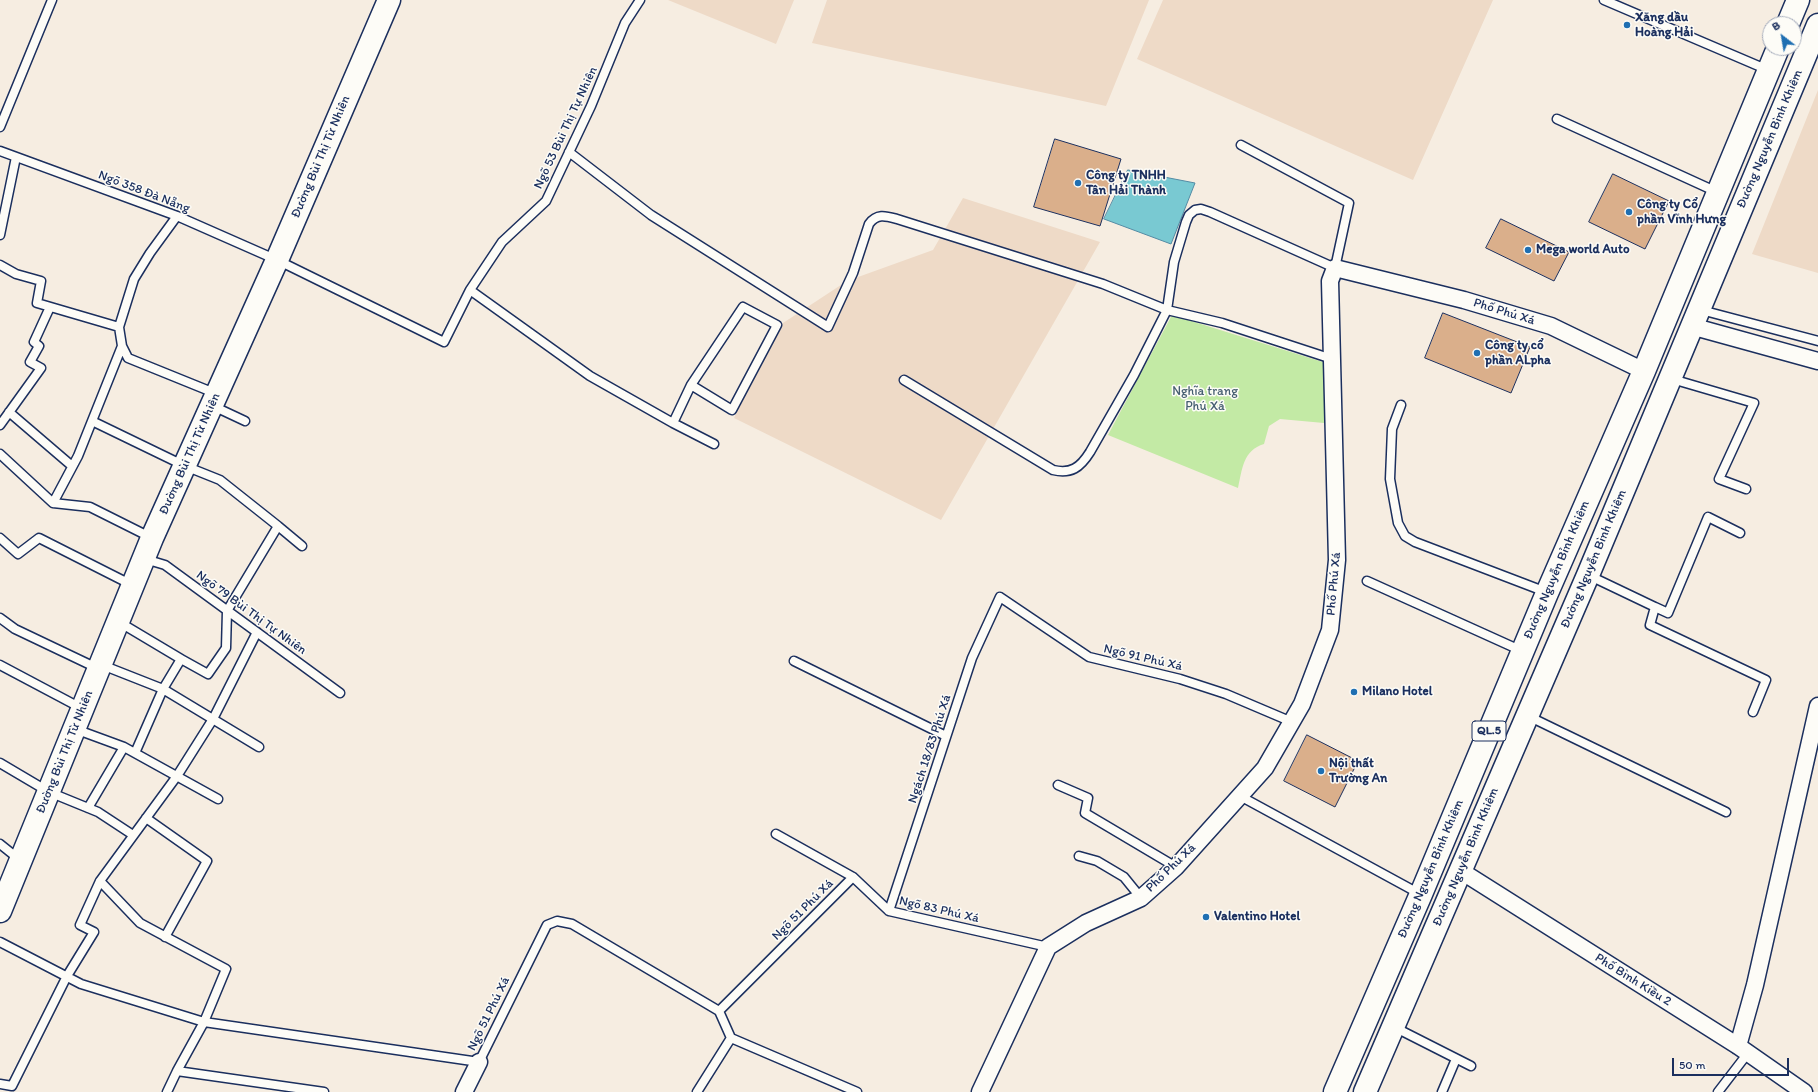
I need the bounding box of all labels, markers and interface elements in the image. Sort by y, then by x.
place label: Xăng dầu Hoàng Hải [1635,10,1693,41]
north arrow [1762,16,1802,56]
text: B [1770,19,1782,34]
marker: Xăng dầu Hoàng Hải [1622,20,1632,30]
street label: Ngõ 53 Bùi Thị Tự Nhiên [531,64,601,192]
street label: Đường Nguyễn Bình Khiêm [1734,67,1806,211]
street label: Đường Bùi Thị Từ Nhiên [288,93,354,221]
street label: Ngõ 358 Đà Nẵng [96,167,192,217]
place label: Công ty TNHH Tân Hải Thành [1086,168,1166,199]
marker: Công ty TNHH Tân Hải Thành [1073,178,1083,188]
place label: Công ty Cổ phần Vĩnh Hưng [1637,197,1726,228]
marker: Công ty Cổ phần Vĩnh Hưng [1624,207,1634,217]
place label: Mega world Auto [1536,242,1629,258]
marker: Mega world Auto [1523,245,1533,255]
street label: Phố Phú Xá [1471,295,1537,329]
place label: Công ty cổ phần ALpha [1485,338,1551,369]
marker: Công ty cổ phần ALpha [1472,348,1482,358]
park label: Nghĩa trang Phú Xá [1172,384,1238,415]
street label: Đường Bùi Thị Từ Nhiên [156,391,224,517]
street label: Đường Nguyễn Bình Khiêm [1558,487,1630,631]
street label: Đường Nguyễn Bỉnh Khiêm [1521,498,1593,642]
street label: Phố Phú Xá [1323,552,1345,616]
street label: Ngõ 79 Bùi Thị Tự Nhiên [193,568,309,658]
street label: Ngõ 91 Phú Xá [1102,641,1184,675]
place label: Milano Hotel [1362,684,1432,700]
marker: Milano Hotel [1349,687,1359,697]
street label: Đường Bùi Thị Từ Nhiên [33,688,97,816]
street label: Ngách 18/83 Phú Xá [905,693,955,805]
road number: QL.5 [1472,721,1506,741]
place label: Nội thất Trường An [1329,756,1387,787]
marker: Nội thất Trường An [1316,766,1326,776]
street label: Đường Nguyễn Bình Khiêm [1430,785,1502,929]
street label: Đường Nguyễn Bỉnh Khiêm [1395,797,1467,941]
street label: Phố Phú Xá [1143,840,1199,896]
street label: Ngõ 51 Phú Xá [769,876,837,944]
street label: Ngõ 83 Phú Xá [897,893,981,927]
place label: Valentino Hotel [1214,909,1300,925]
marker: Valentino Hotel [1201,912,1211,922]
street label: Phố Bình Kiều 2 [1592,950,1674,1010]
street label: Ngõ 51 Phú Xá [464,974,514,1054]
scale bar [1674,1050,1791,1076]
text: 50 m [1679,1058,1705,1072]

